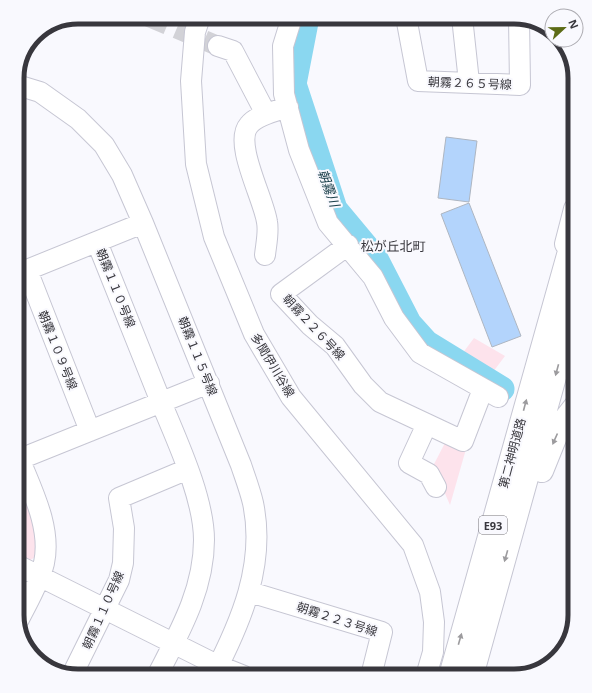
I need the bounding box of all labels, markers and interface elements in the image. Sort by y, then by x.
north arrow [544,8,584,48]
text: N [565,17,582,31]
street label: 朝霧２６５号線 [428,73,512,93]
water label: 朝霧川 [314,167,345,211]
district label: 松が丘北町 [360,237,426,255]
street label: 朝霧１１０号線 [92,246,140,330]
street label: 朝霧２２６号線 [279,290,349,364]
street label: 朝霧１０９号線 [34,308,82,392]
street label: 朝霧１１５号線 [174,314,222,398]
street label: 多聞伊川谷線 [247,330,299,400]
one-way arrow [554,364,560,376]
one-way arrow [522,399,528,411]
street label: 第二神明道路 [494,416,530,490]
one-way arrow [551,434,557,446]
road number: E93 [479,516,507,534]
one-way arrow [503,550,509,562]
street label: 朝霧１１０号線 [78,568,128,652]
street label: 朝霧２２３号線 [294,598,380,640]
one-way arrow [457,632,463,644]

